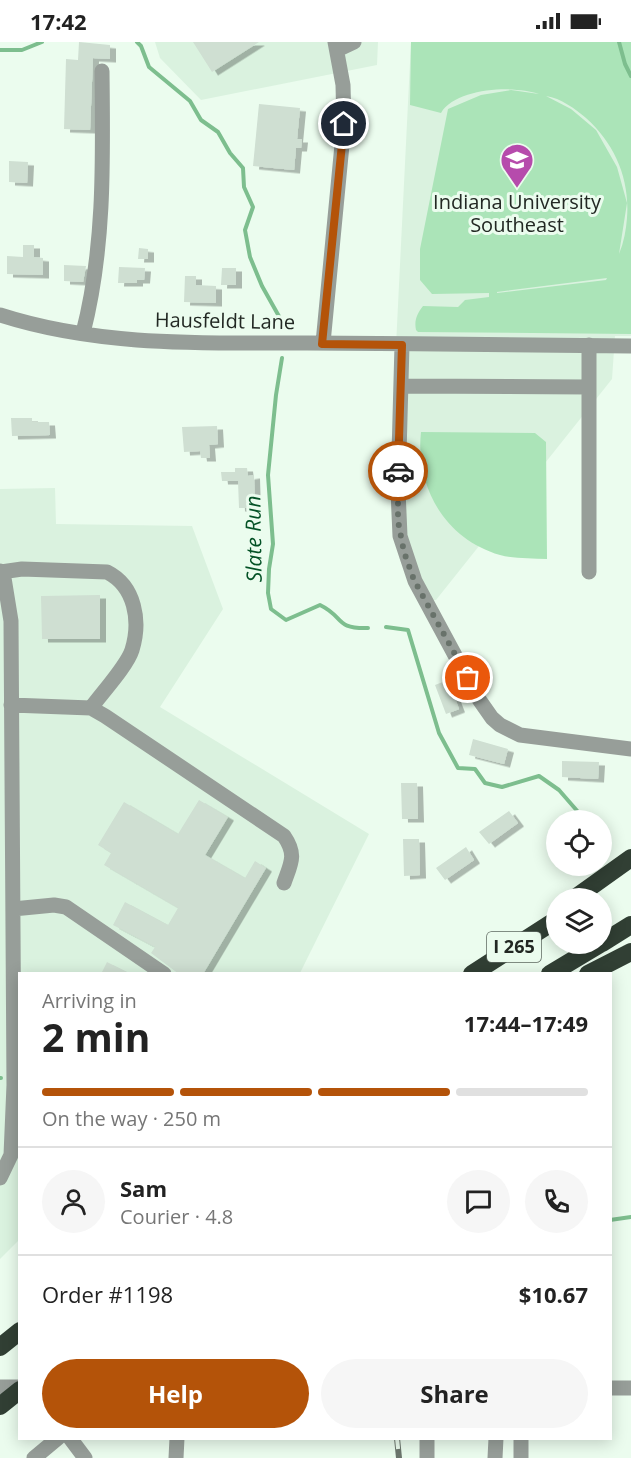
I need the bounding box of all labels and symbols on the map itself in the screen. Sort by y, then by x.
pin [318,98,369,149]
school or university icon: Indiana University Southeast [499,142,535,189]
place label: Indiana University Southeast [433,188,602,238]
street label: Hausfeldt Lane [155,306,295,335]
courier [368,441,428,501]
water label: Slate Run [238,495,268,583]
pin [442,652,493,703]
road number: I 265 [487,932,541,962]

